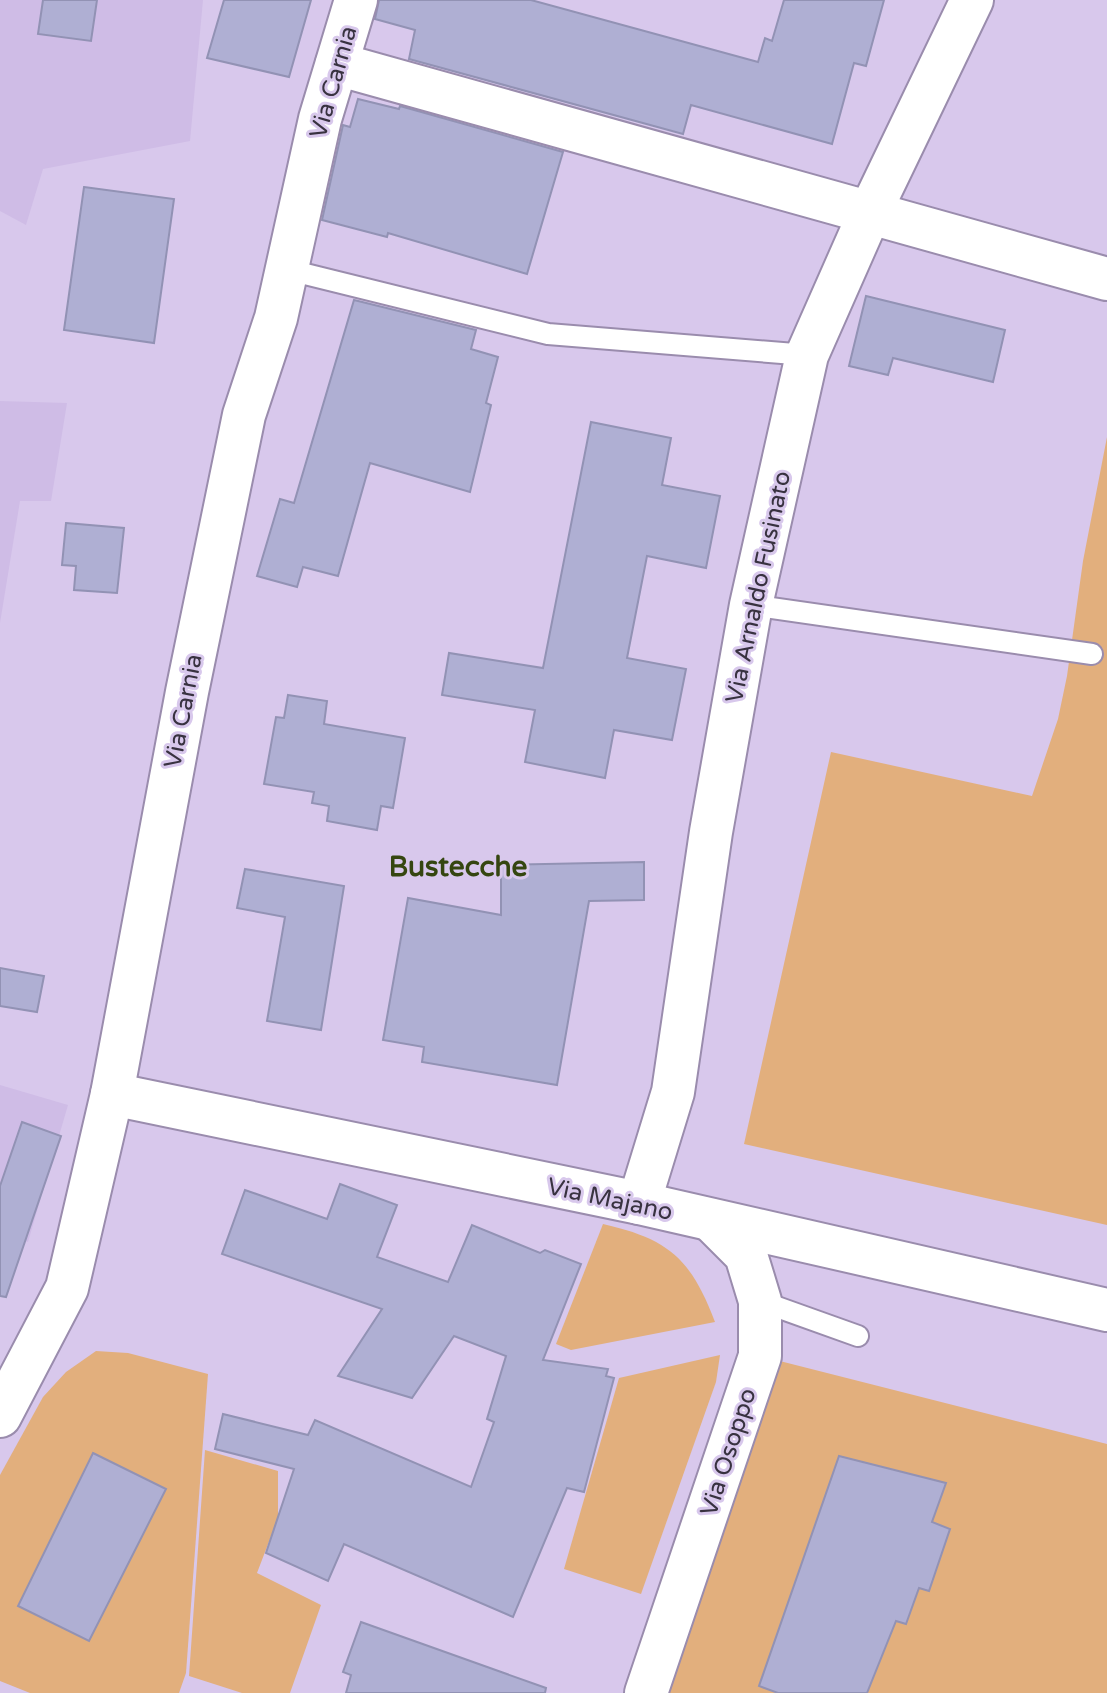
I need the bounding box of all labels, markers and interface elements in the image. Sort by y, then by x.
street label: Via Carnia [304,23,363,142]
street label: Via Arnaldo Fusinato [720,468,797,706]
street label: Via Carnia [158,652,209,771]
district label: Bustecche [389,850,527,884]
street label: Via Majano [544,1172,675,1227]
street label: Via Osoppo [694,1385,763,1520]

